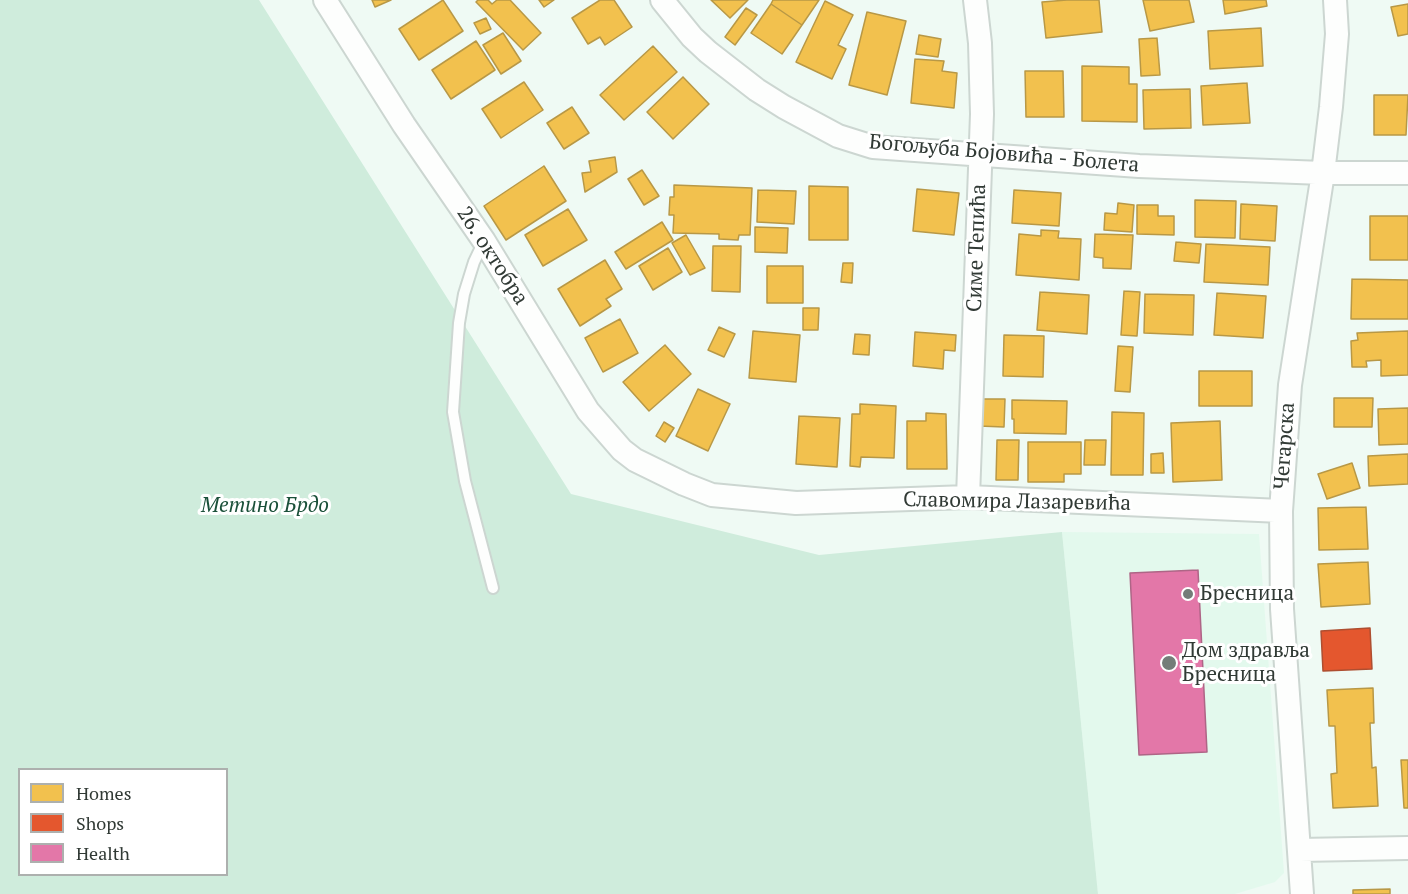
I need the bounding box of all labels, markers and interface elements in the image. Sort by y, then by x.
street label: Богољуба Бојовића - Болета [868,130,1140,178]
street label: Симе Тепића [962,183,992,313]
street label: 26. октобра [451,202,533,310]
street label: Чегарска [1269,402,1301,490]
street label: Славомира Лазаревића [903,487,1131,517]
park label: Метино Брдо [201,493,329,519]
place label: Бресница [1200,581,1294,607]
marker: Бресница [1181,587,1195,601]
place label: Дом здравља Бресница [1182,638,1310,688]
marker: Дом здравља Бресница [1160,654,1178,672]
legend [18,768,228,876]
text: Homes [76,781,131,805]
text: Shops [76,811,124,835]
text: Health [76,841,130,865]

